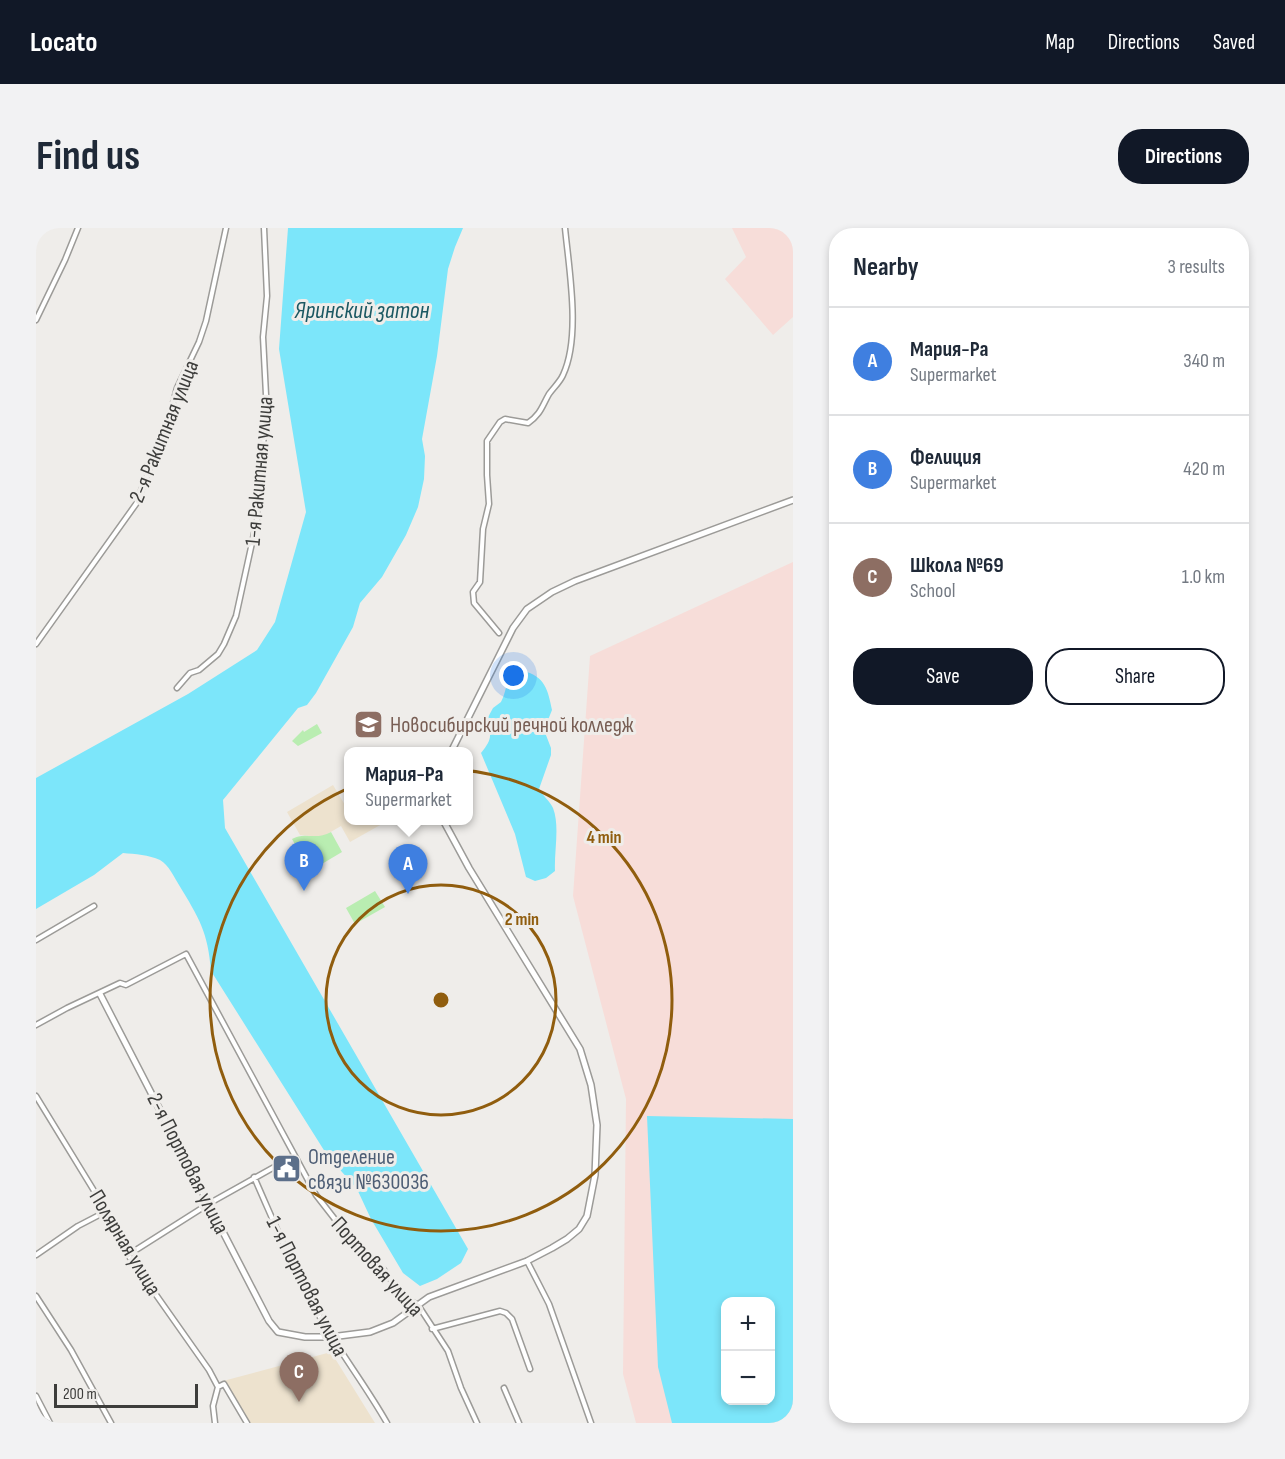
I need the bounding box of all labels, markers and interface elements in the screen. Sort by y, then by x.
text: Locato [30,26,97,59]
text: Map [1045,30,1075,55]
text: Directions [1108,30,1180,55]
text: Saved [1213,30,1255,55]
button: Directions [1118,129,1249,184]
text: Find us [36,131,140,182]
text: Nearby [853,252,919,283]
text: 3 results [1168,255,1225,279]
water label: Яринский затон [294,296,430,325]
text: Мария-Ра [910,336,988,363]
text: A [868,349,877,373]
text: 340 m [1183,349,1225,373]
street label: 2-я Ракитная улица [124,356,205,507]
text: Supermarket [910,363,997,387]
street label: 1-я Ракитная улица [240,395,279,547]
text: Фелиция [910,444,981,471]
text: B [868,457,877,481]
text: 420 m [1183,457,1225,481]
text: Supermarket [910,471,997,495]
text: Школа №69 [910,552,1004,579]
text: C [867,565,878,589]
text: 1.0 km [1182,565,1225,589]
text: School [910,579,955,603]
button: Save [853,648,1033,705]
button: Share [1045,648,1225,705]
your location [499,661,528,690]
school or university icon: Новосибирский речной колледж [353,708,385,740]
place label: Новосибирский речной колледж [390,712,634,739]
popup [344,747,473,825]
text: Мария-Ра [365,761,444,788]
text: Supermarket [365,788,452,812]
text: 4 min [587,827,621,848]
pin: B [284,842,324,891]
pin: A [388,844,428,894]
text: 2 min [505,909,539,930]
centre of rings [431,990,451,1010]
street label: 2-я Портовая улица [141,1089,235,1239]
place label: Отделение связи №630036 [308,1144,429,1196]
public building icon: Отделение связи №630036 [271,1153,303,1185]
street label: Полярная улица [83,1185,167,1301]
street label: Портовая улица [325,1211,429,1323]
street label: 1-я Портовая улица [260,1212,353,1361]
map controls [721,1297,775,1405]
button: + [721,1297,775,1351]
button: − [721,1351,775,1405]
pin: C [280,1352,318,1402]
scale bar [54,1381,198,1408]
text: 200 m [63,1385,97,1404]

